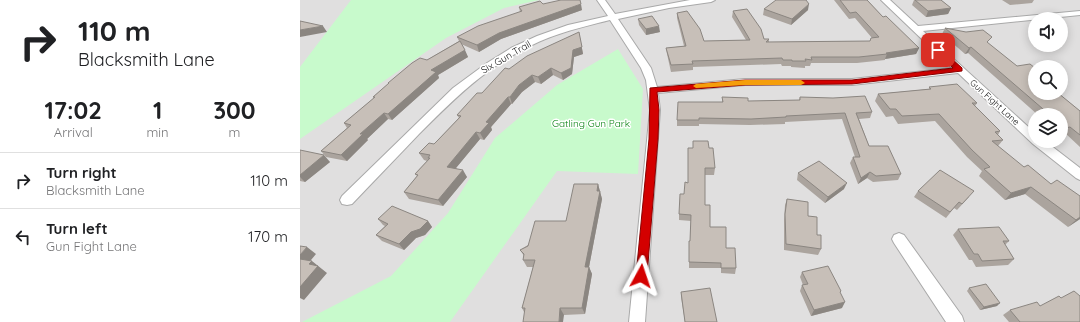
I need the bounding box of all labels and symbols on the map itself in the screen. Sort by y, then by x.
pin [921,33,955,67]
street label: Six Gun Trail [478,37,534,77]
street label: Gun Fight Lane [968,77,1022,127]
park label: Gatling Gun Park [552,117,630,130]
position arrow [620,255,662,297]

